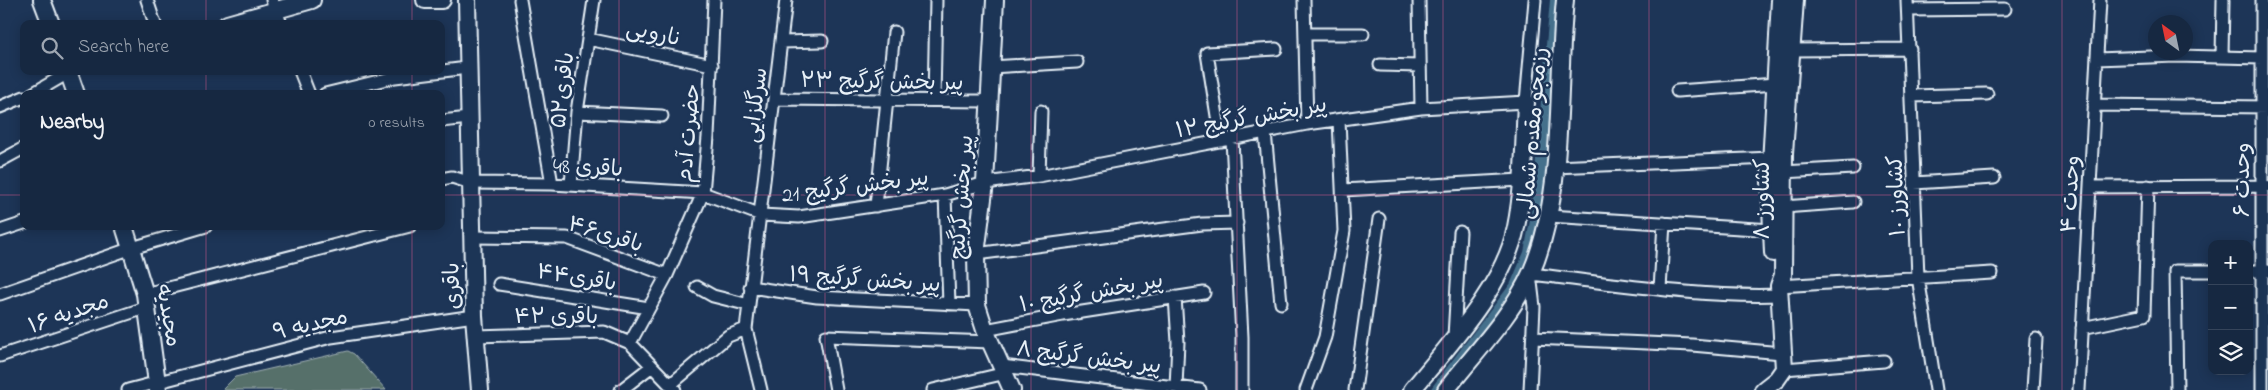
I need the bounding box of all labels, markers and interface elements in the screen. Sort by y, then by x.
street label: نارویی [623,14,684,56]
north arrow [2148,15,2193,60]
search box [20,20,445,75]
icon: search [38,34,66,62]
text: Search here [78,34,169,61]
street label: رزمجو مقدم شمالی [1511,46,1557,221]
street label: باقری۵۲ [543,50,585,130]
street label: سرگلزایی [736,66,777,145]
street label: پیر بخش گرگیج ۲۳ [800,66,964,100]
street label: حضرت آدم [670,82,710,184]
street label: پیر بخش گرگیج ۱۲ [1173,90,1330,148]
text: Nearby [40,108,104,138]
text: 0 results [369,111,425,135]
street label: پیر بخش گرگیج [943,134,983,260]
street label: وحدت ۶ [2228,143,2260,217]
street label: باقری 48 [552,151,624,187]
street label: وحدت ۴ [2054,154,2090,234]
street label: کشاورز ۱۰ [1881,155,1915,237]
street label: کشاورز ۸ [1748,158,1780,240]
street label: پیر بخش گرگیج 21 [780,163,931,213]
street label: باقری۴۶ [564,209,647,262]
map controls [2208,240,2253,375]
button: + [2208,240,2253,285]
street label: باقری۴۴ [534,257,619,301]
street label: پیر بخش گرگیج ۱۹ [788,260,942,302]
street label: باقری [437,262,471,310]
street label: پیر بخش گرگیج ۱۰ [1017,266,1166,322]
street label: مجیدیه [146,282,188,349]
button: − [2208,285,2253,330]
street label: مجدیه ۱۶ [24,286,114,344]
street label: مجدیه ۹ [270,302,351,350]
street label: باقری ۴۲ [514,302,598,334]
button: layers [2208,330,2253,375]
street label: پیر بخش گرگیج ۸ [1014,334,1163,384]

